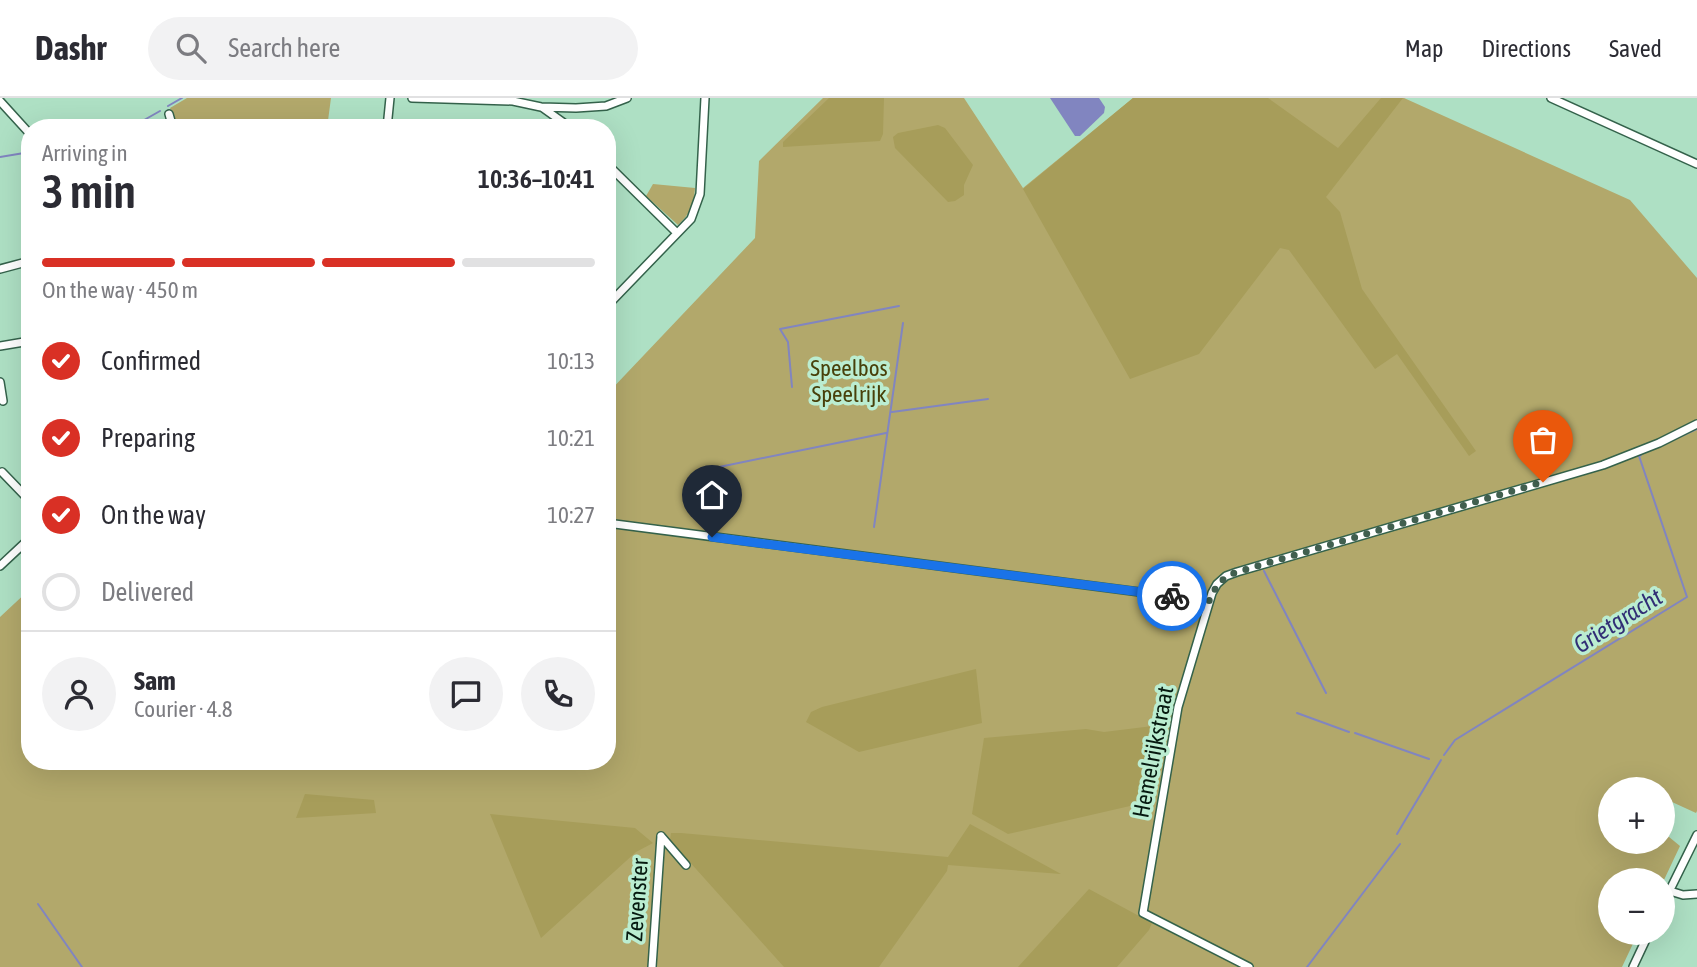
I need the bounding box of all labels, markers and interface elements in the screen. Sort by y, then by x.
search box [148,17,638,80]
text: Dashr [35,29,106,67]
icon: search [172,29,210,67]
text: Search here [228,33,340,63]
text: Map [1405,35,1443,62]
text: Directions [1481,35,1571,62]
text: Saved [1609,35,1662,62]
text: Arriving in [42,140,128,166]
text: 10:36–10:41 [478,164,595,194]
text: 3 min [42,165,136,218]
text: On the way · 450 m [42,277,198,303]
icon: check [42,342,80,380]
text: Confirmed [101,346,201,376]
text: 10:13 [547,348,595,374]
park label: Speelbos Speelrijk [810,355,888,407]
pin [1513,410,1573,482]
icon: check [42,419,80,457]
icon: bag [1524,421,1562,459]
text: Preparing [101,423,195,453]
text: 10:21 [547,425,595,451]
pin [682,465,742,537]
icon: home [693,476,731,514]
icon: check [42,496,80,534]
text: On the way [101,500,206,530]
text: 10:27 [547,502,595,528]
courier [1137,561,1207,631]
text: Delivered [101,577,194,607]
icon: bike [1153,577,1191,615]
water label: Grietgracht [1569,583,1667,658]
button: person [42,657,116,731]
button: chat [429,657,503,731]
button: phone [521,657,595,731]
text: Sam [134,666,176,696]
street label: Hemelrijkstraat [1128,684,1178,820]
text: Courier · 4.8 [134,696,233,722]
map controls [1598,777,1675,945]
button: + [1598,777,1675,854]
street label: Zevenster [621,856,653,942]
button: − [1598,868,1675,945]

